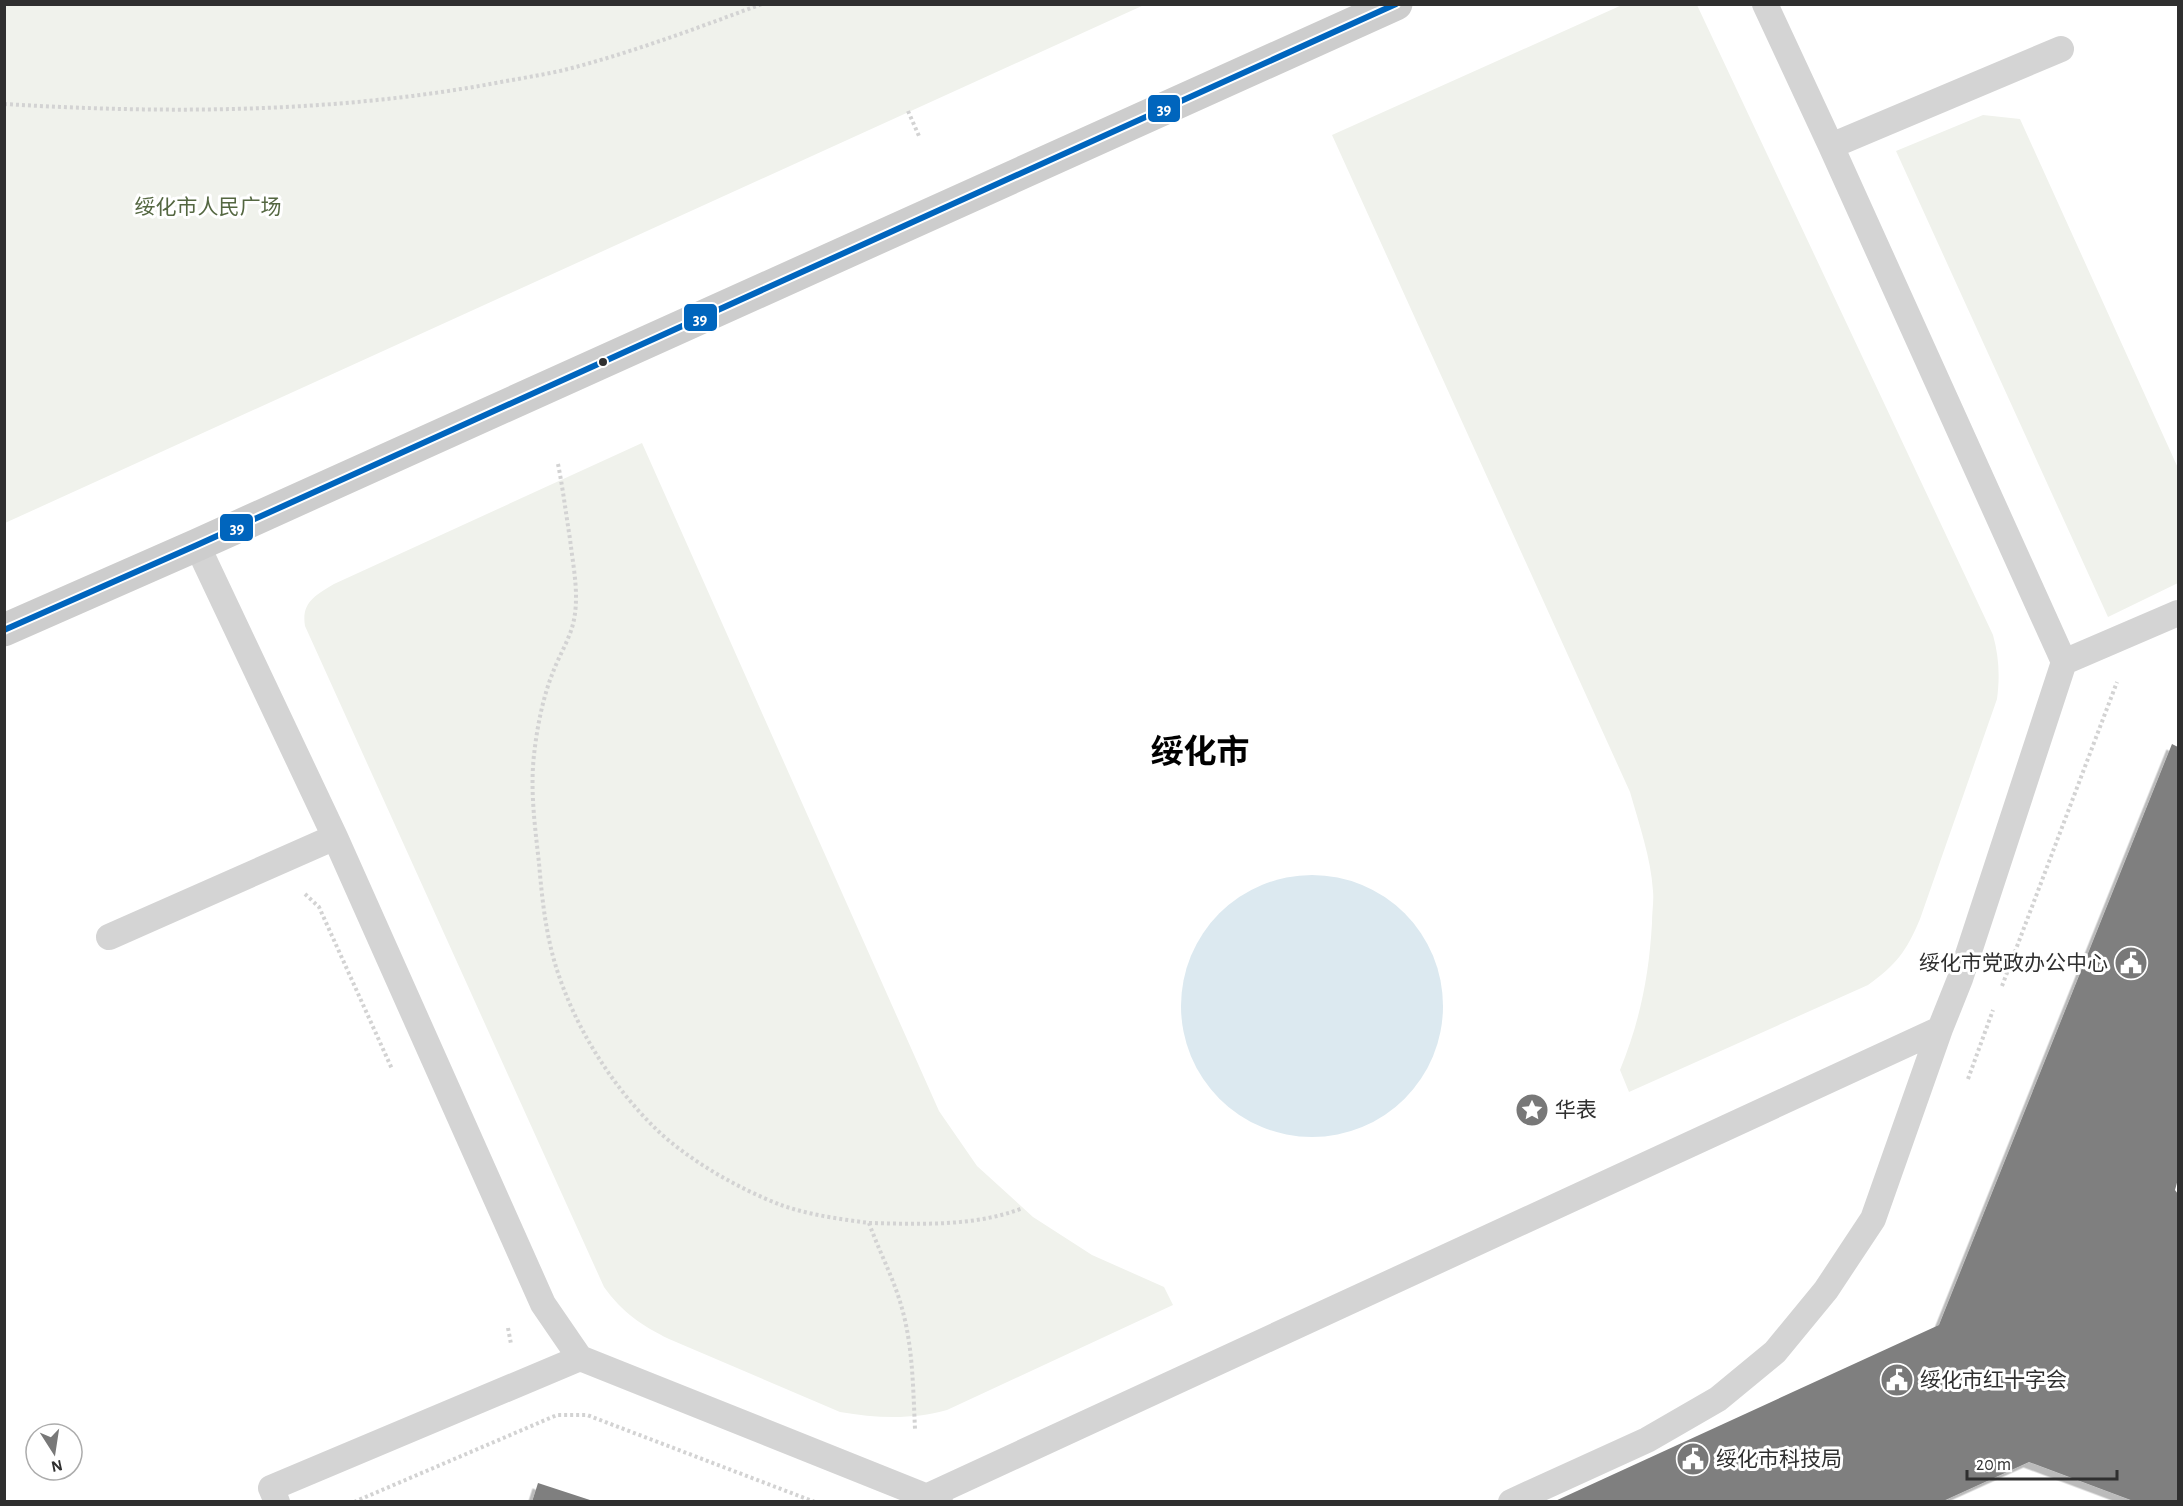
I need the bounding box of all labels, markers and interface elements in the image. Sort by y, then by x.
line badge: 39 [1147,94,1181,123]
text: 39 [1157,101,1172,117]
park label: 绥化市人民广场 [135,196,282,218]
line badge: 39 [683,303,718,332]
text: 39 [693,311,708,327]
unlabelled marker [597,356,609,368]
line badge: 39 [219,513,254,542]
text: 39 [230,520,245,536]
district label: 绥化市 [1151,734,1250,770]
public building icon: 绥化市党政办公中心 [2113,945,2149,981]
place label: 绥化市党政办公中心 [1919,952,2108,974]
place icon: 华表 [1514,1092,1550,1128]
place label: 华表 [1555,1099,1597,1121]
public building icon: 绥化市红十字会 [1879,1362,1915,1398]
place label: 绥化市红十字会 [1920,1369,2067,1391]
north arrow [24,1422,84,1482]
public building icon: 绥化市科技局 [1675,1441,1711,1477]
scale bar [1967,1443,2117,1481]
place label: 绥化市科技局 [1716,1448,1842,1470]
text: 20 m [1976,1456,2011,1474]
text: N [50,1457,64,1475]

